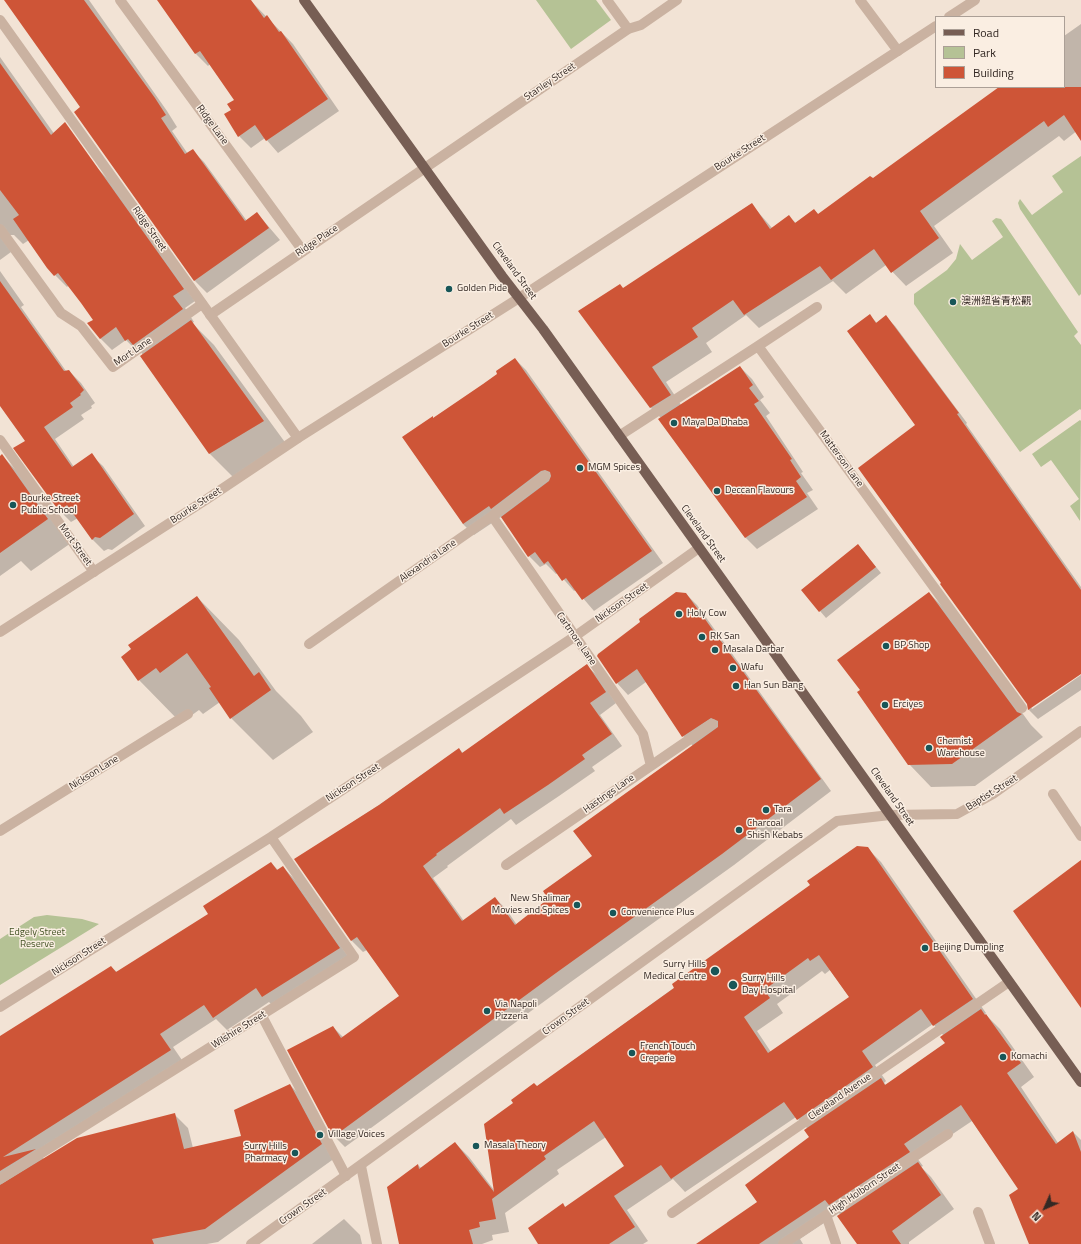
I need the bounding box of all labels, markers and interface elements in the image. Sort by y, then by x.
legend [935,16,1065,88]
text: Road [973,23,999,42]
text: Park [973,43,996,62]
street label: Stanley Street [522,60,578,104]
text: Building [973,63,1014,82]
street label: Ridge Lane [194,103,230,147]
street label: Bourke Street [712,132,768,174]
street label: Ridge Street [129,204,169,254]
street label: Ridge Place [293,222,341,260]
street label: Cleveland Street [489,240,539,302]
place label: Golden Pide [457,283,507,295]
marker: Golden Pide [444,284,454,294]
place label: 澳洲紐省青松觀 [961,296,1031,308]
marker: 澳洲紐省青松觀 [948,297,958,307]
street label: Bourke Street [440,310,496,350]
street label: Mort Lane [112,335,154,369]
place label: Maya Da Dhaba [682,417,748,429]
marker: Maya Da Dhaba [669,418,679,428]
street label: Matterson Lane [817,429,865,489]
place label: MGM Spices [588,462,640,474]
marker: MGM Spices [575,463,585,473]
street label: Bourke Street [168,485,224,527]
place label: Deccan Flavours [725,485,794,497]
marker: Deccan Flavours [712,486,722,496]
place label: Bourke Street Public School [21,493,79,516]
marker: Bourke Street Public School [8,500,18,510]
street label: Cleveland Street [678,503,728,565]
street label: Mort Street [56,522,94,568]
street label: Alexandria Lane [397,537,459,585]
street label: Nickson Street [593,580,651,626]
place label: Holy Cow [687,608,727,620]
marker: Holy Cow [674,609,684,619]
street label: Cartmore Lane [553,610,599,668]
place label: RK San [710,631,740,643]
marker: RK San [697,632,707,642]
place label: BP Shop [894,640,930,652]
marker: BP Shop [881,641,891,651]
place label: Masala Darbar [723,644,784,656]
marker: Masala Darbar [710,645,720,655]
place label: Wafu [741,662,763,674]
marker: Wafu [728,663,738,673]
place label: Han Sun Bang [744,680,803,692]
marker: Han Sun Bang [731,681,741,691]
place label: Erciyes [893,699,923,711]
marker: Erciyes [880,700,890,710]
place label: Chemist Warehouse [937,736,985,760]
marker: Chemist Warehouse [924,743,934,753]
street label: Nickson Lane [67,753,121,793]
street label: Nickson Street [324,761,382,805]
street label: Cleveland Street [867,766,917,828]
street label: Hastings Lane [581,772,637,816]
street label: Baptist Street [964,772,1020,814]
place label: Tara [774,804,792,816]
marker: Tara [761,805,771,815]
place label: Charcoal Shish Kebabs [747,818,803,842]
marker: Charcoal Shish Kebabs [734,825,744,835]
place label: New Shalimar Movies and Spices [492,893,569,916]
marker: New Shalimar Movies and Spices [572,900,582,910]
place label: Convenience Plus [621,907,694,919]
marker: Convenience Plus [608,908,618,918]
park label: Edgely Street Reserve [9,927,65,950]
street label: Nickson Street [50,935,108,979]
place label: Beijing Dumpling [933,942,1004,954]
marker: Beijing Dumpling [920,943,930,953]
place label: Surry Hills Medical Centre [644,959,706,982]
marker: Surry Hills Medical Centre [709,965,721,977]
place label: Surry Hills Day Hospital [742,973,795,996]
marker: Surry Hills Day Hospital [727,979,739,991]
street label: Crown Street [540,996,592,1038]
place label: Via Napoli Pizzeria [495,999,537,1022]
marker: Via Napoli Pizzeria [482,1006,492,1016]
street label: Wilshire Street [210,1008,268,1052]
place label: French Touch Creperie [640,1041,695,1064]
marker: French Touch Creperie [627,1048,637,1058]
place label: Komachi [1011,1051,1047,1063]
marker: Komachi [998,1052,1008,1062]
street label: Cleveland Avenue [806,1071,874,1123]
place label: Village Voices [328,1129,385,1141]
marker: Village Voices [315,1130,325,1140]
place label: Masala Theory [484,1140,546,1152]
place label: Surry Hills Pharmacy [244,1141,287,1164]
marker: Masala Theory [471,1141,481,1151]
marker: Surry Hills Pharmacy [290,1148,300,1158]
street label: High Holborn Street [827,1161,903,1217]
street label: Crown Street [277,1186,329,1228]
north arrow [1025,1188,1065,1228]
text: N [1028,1208,1045,1225]

